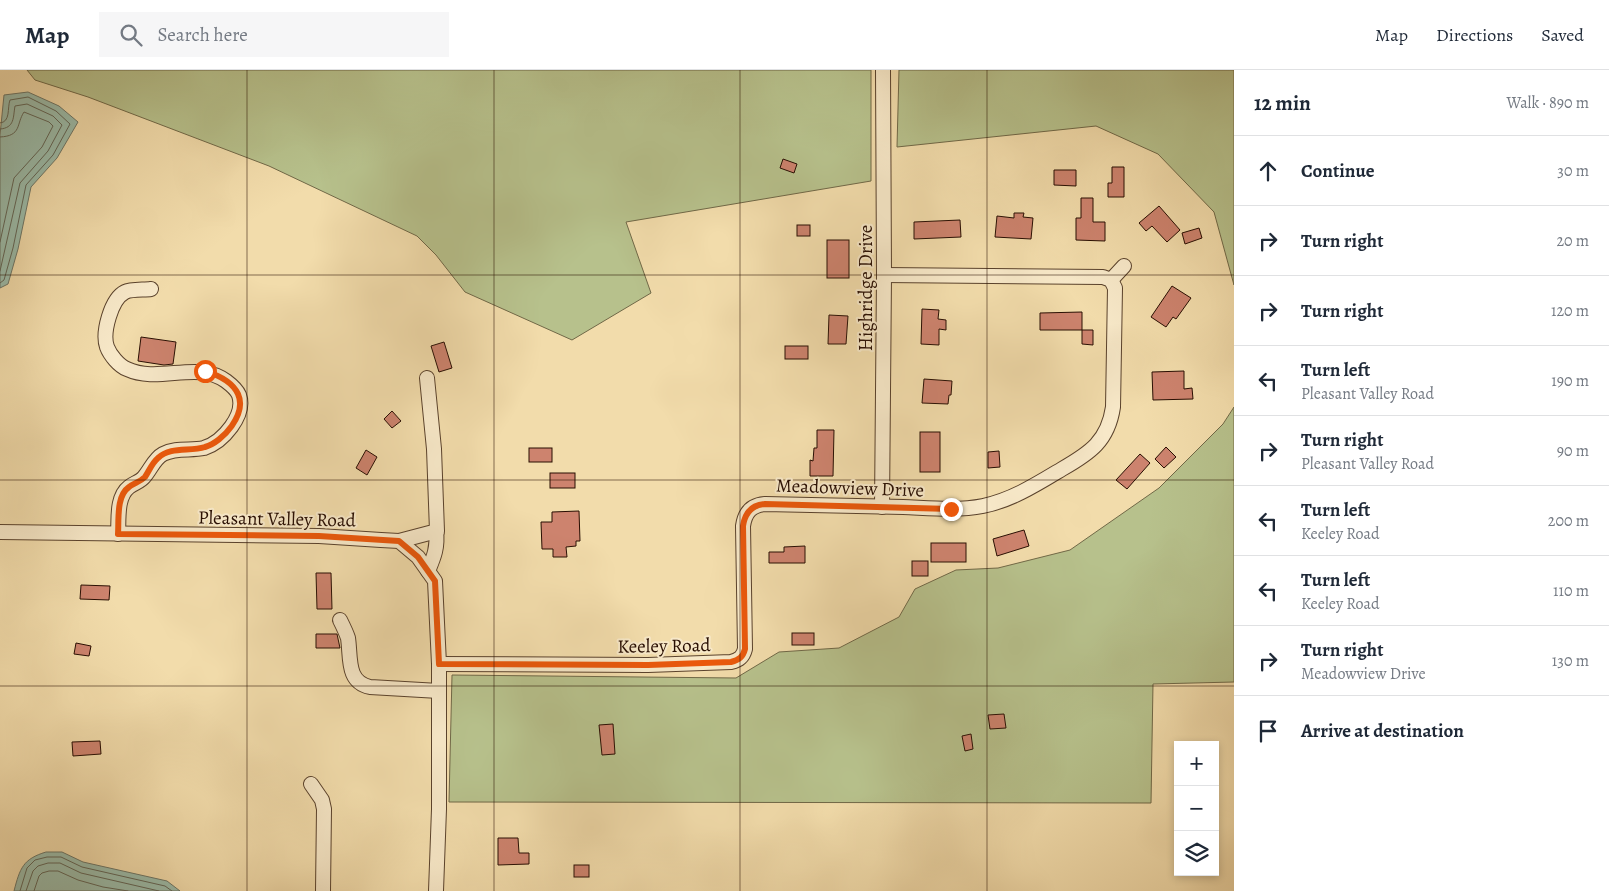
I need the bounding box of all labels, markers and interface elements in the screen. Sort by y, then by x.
search box [99,12,449,57]
text: Map [25,19,69,51]
icon: search [117,21,145,49]
text: Search here [157,22,248,48]
text: Map [1375,23,1408,47]
text: Directions [1436,23,1513,47]
text: Saved [1541,23,1584,47]
text: 12 min [1254,89,1311,117]
text: Walk · 890 m [1507,92,1589,114]
icon: ahead [1254,157,1282,185]
text: Continue [1301,158,1375,184]
text: 30 m [1557,160,1589,182]
street label: Highridge Drive [853,225,879,351]
icon: right [1254,227,1282,255]
text: Turn right [1301,228,1383,254]
text: 20 m [1556,230,1589,252]
icon: right [1254,297,1282,325]
text: Turn right [1301,298,1383,324]
text: 120 m [1551,300,1589,322]
text: Turn left [1301,357,1370,383]
route start [194,360,217,383]
icon: left [1254,367,1282,395]
text: 190 m [1551,370,1589,392]
text: Pleasant Valley Road [1301,383,1434,405]
text: Turn right [1301,427,1383,453]
icon: right [1254,437,1282,465]
text: 90 m [1557,440,1589,462]
text: Pleasant Valley Road [1301,453,1434,475]
street label: Meadowview Drive [776,472,924,504]
text: Turn left [1301,497,1370,523]
route end [940,498,963,521]
street label: Pleasant Valley Road [198,505,357,533]
icon: left [1254,507,1282,535]
text: 200 m [1548,510,1589,532]
text: Keeley Road [1301,523,1380,545]
text: Turn left [1301,567,1370,593]
icon: left [1254,577,1282,605]
text: 110 m [1553,580,1589,602]
text: Keeley Road [1301,593,1380,615]
street label: Keeley Road [617,632,712,660]
text: Turn right [1301,637,1383,663]
icon: right [1254,647,1282,675]
text: 130 m [1552,650,1589,672]
text: Meadowview Drive [1301,663,1426,685]
icon: arrive [1254,717,1282,745]
text: Arrive at destination [1301,718,1464,744]
map controls [1174,741,1219,876]
button: + [1174,741,1219,786]
button: − [1174,786,1219,831]
button: layers [1174,831,1219,876]

